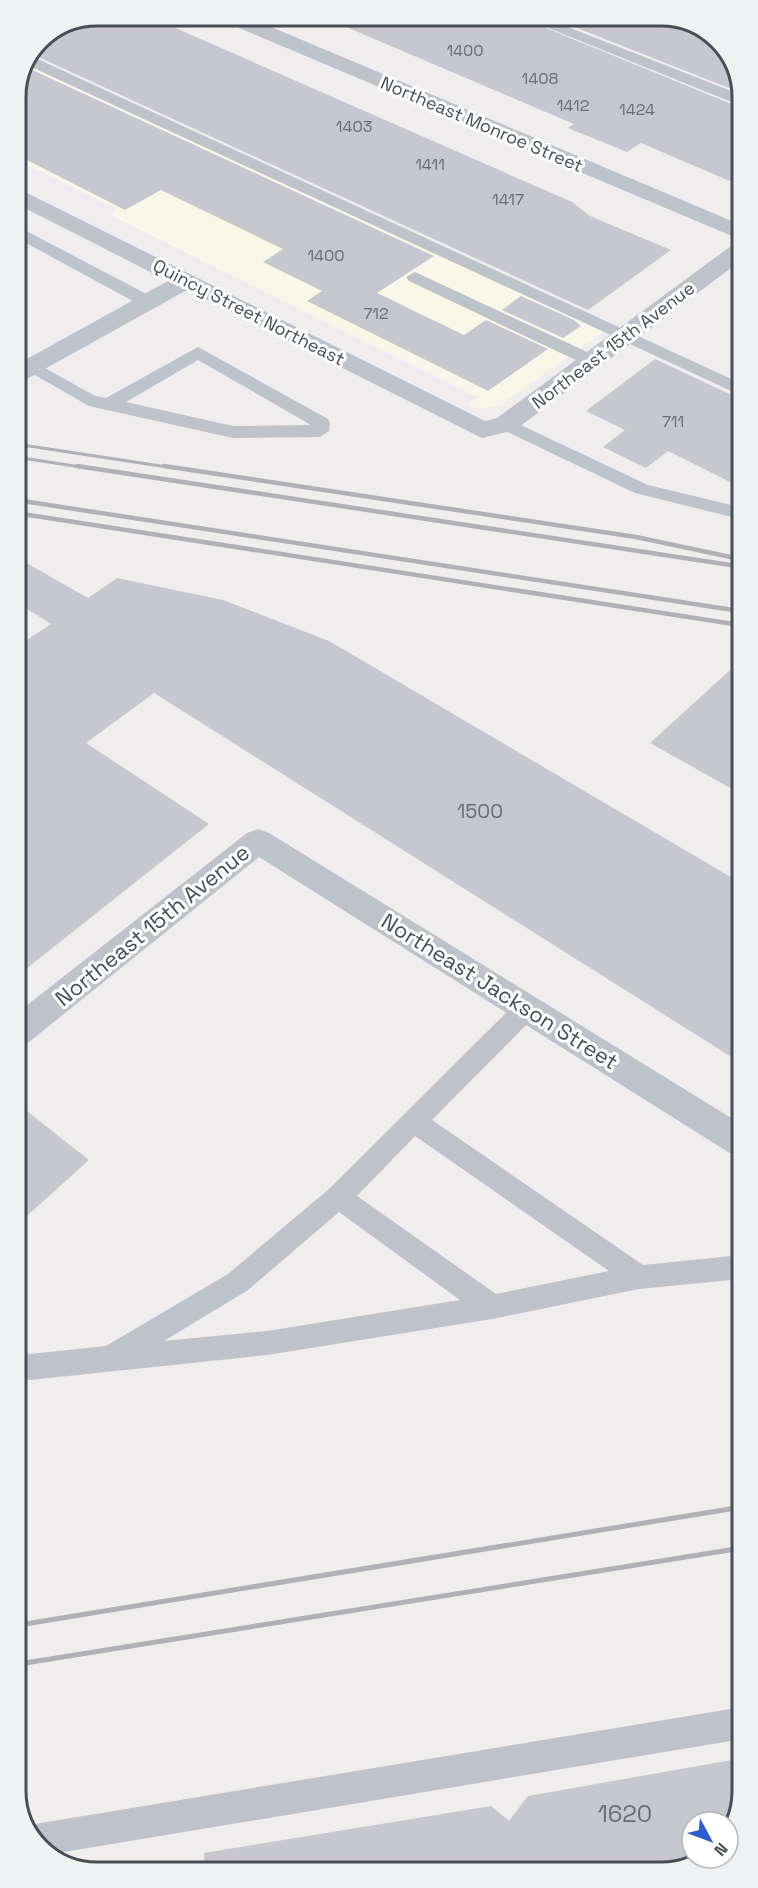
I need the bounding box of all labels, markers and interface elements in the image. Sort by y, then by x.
house number: 1400 [446,40,484,61]
house number: 1408 [522,68,558,89]
street label: Northeast Monroe Street [377,71,587,177]
house number: 1412 [557,95,589,116]
house number: 1424 [619,99,655,120]
house number: 1403 [336,116,372,137]
house number: 1411 [415,154,445,175]
house number: 1417 [492,189,524,210]
house number: 1400 [307,245,345,266]
street label: Quincy Street Northeast [149,254,349,370]
street label: Northeast 15th Avenue [527,276,699,414]
house number: 712 [363,303,389,324]
house number: 711 [662,411,684,432]
house number: 1500 [457,798,503,824]
street label: Northeast 15th Avenue [49,838,255,1012]
street label: Northeast Jackson Street [376,907,624,1075]
house number: 1620 [598,1798,652,1829]
north arrow [680,1810,740,1870]
text: N [709,1839,732,1860]

